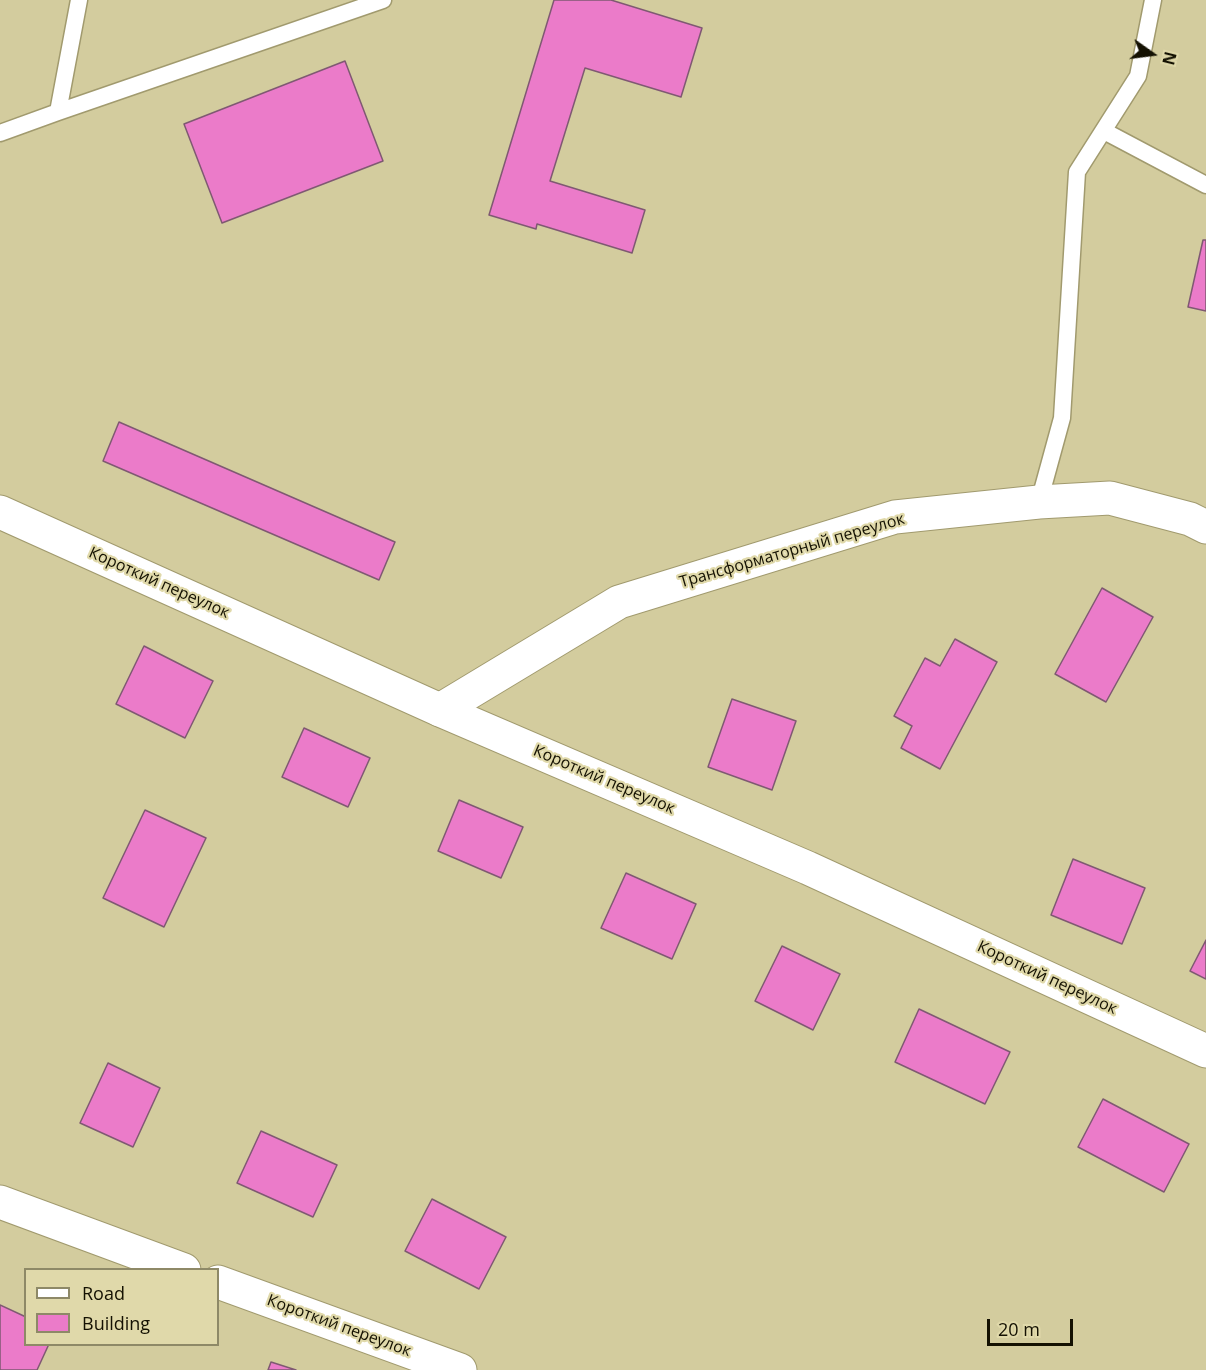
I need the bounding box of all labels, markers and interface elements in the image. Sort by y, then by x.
north arrow [1122,24,1182,84]
text: N [1157,49,1182,67]
street label: Трансформаторный переулок [677,510,907,592]
street label: Короткий переулок [86,543,232,623]
street label: Короткий переулок [530,741,678,819]
street label: Короткий переулок [974,937,1120,1019]
legend [24,1268,219,1346]
text: Road [82,1281,125,1305]
street label: Короткий переулок [264,1291,414,1361]
scale bar [990,1307,1076,1345]
text: Building [82,1311,150,1335]
text: 20 m [998,1317,1040,1341]

